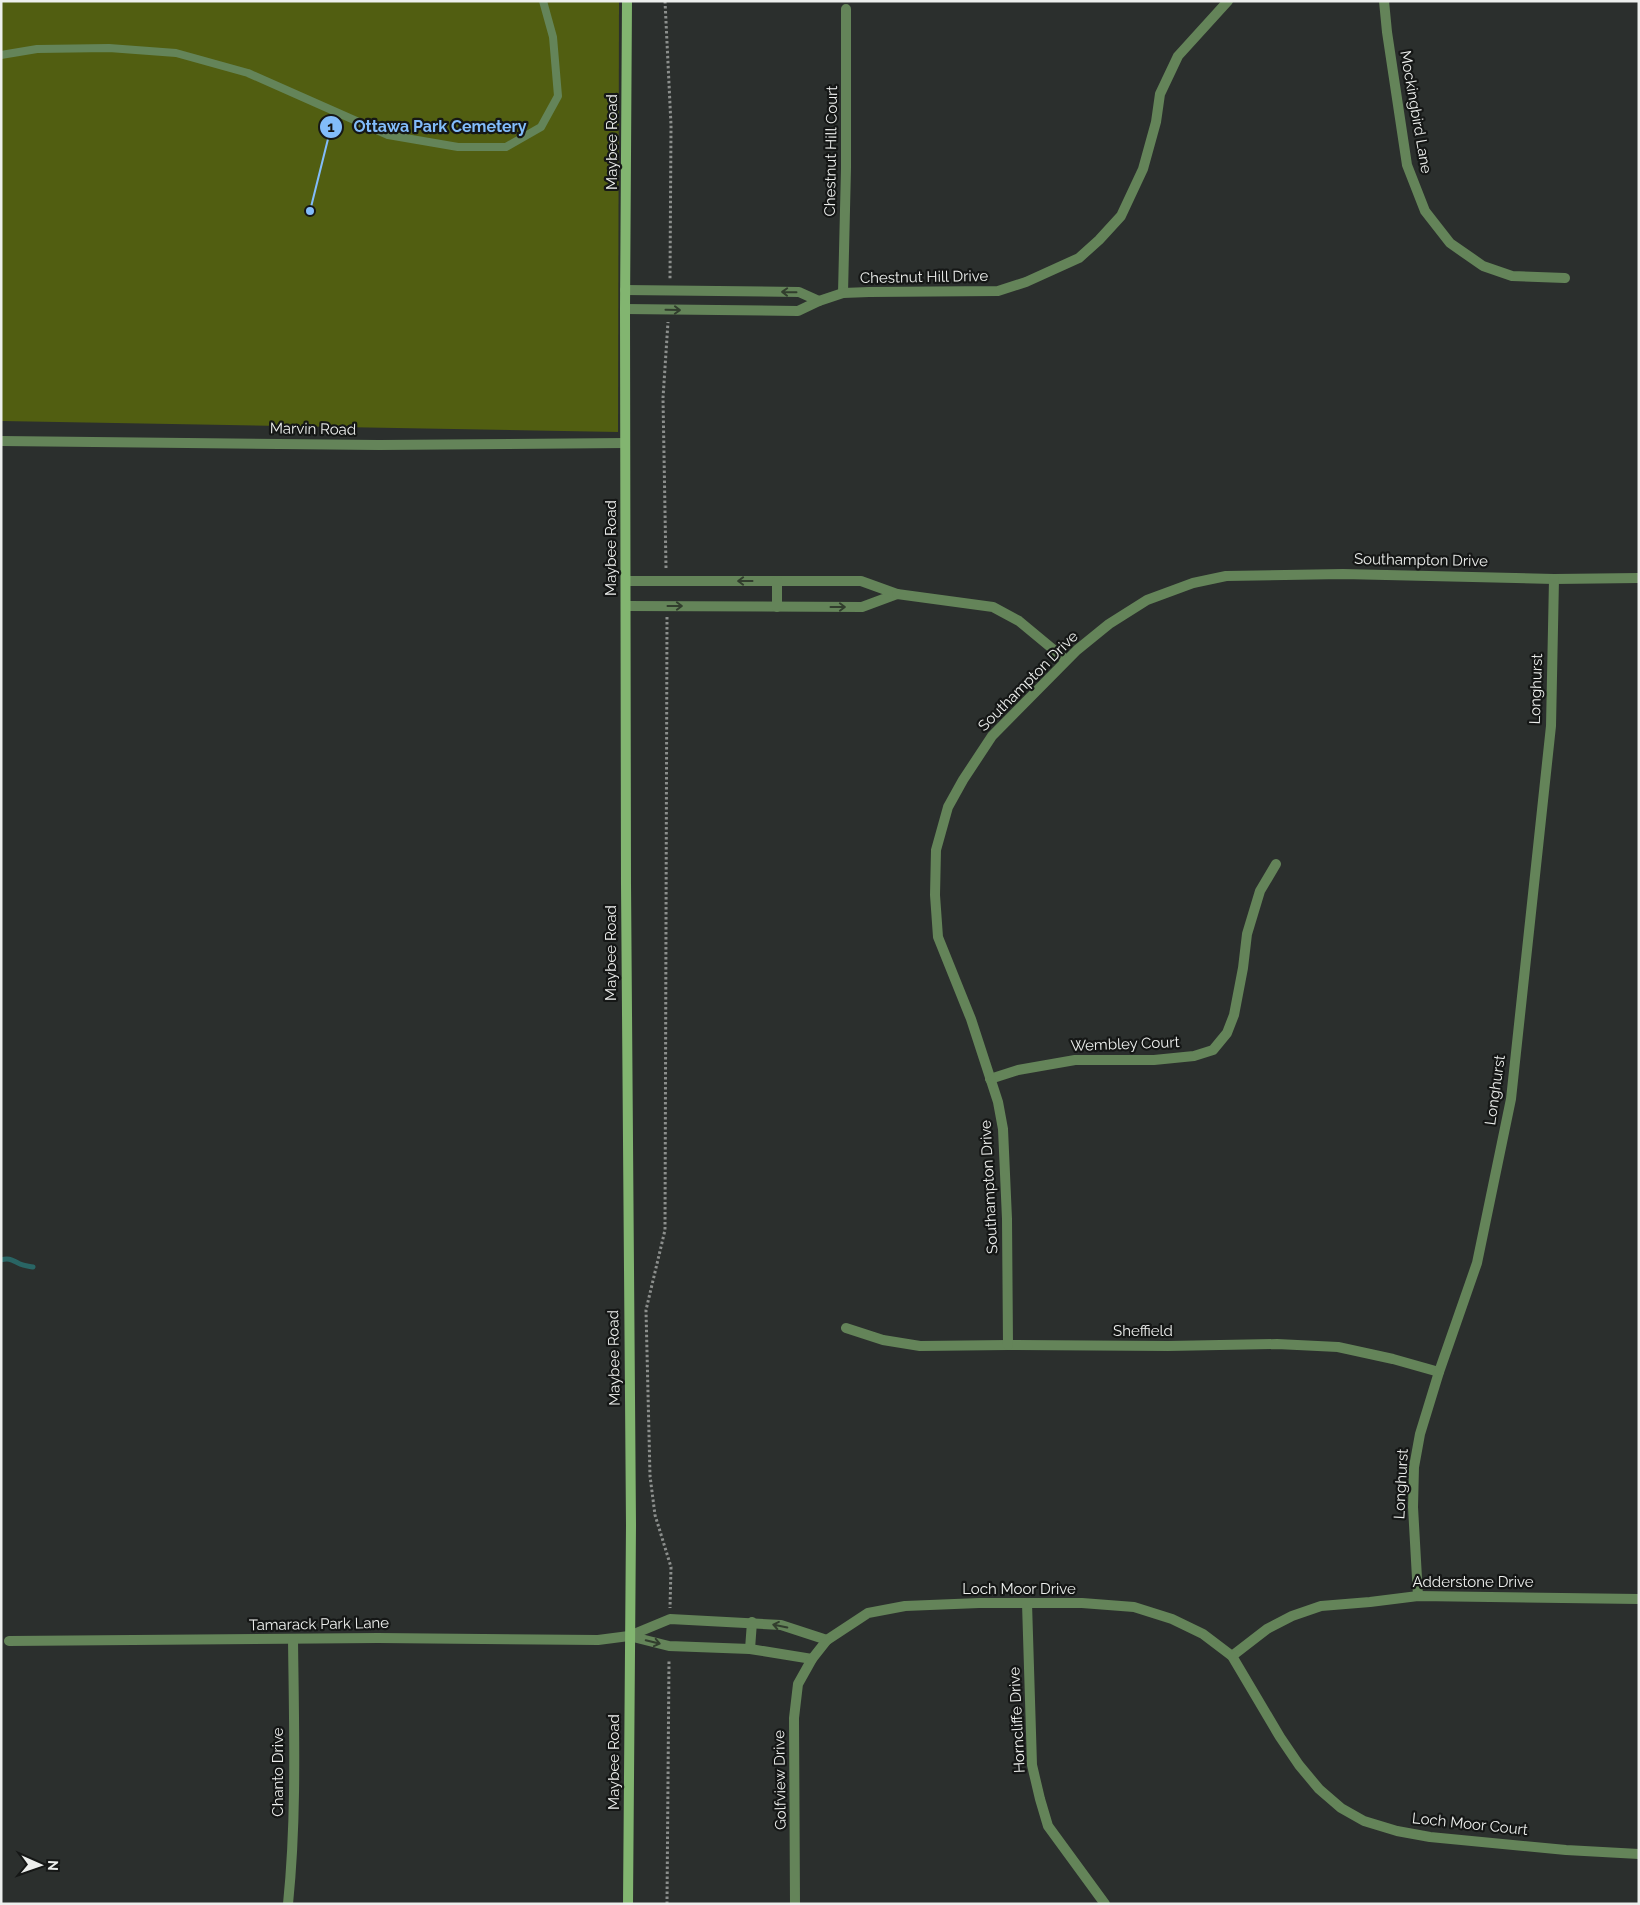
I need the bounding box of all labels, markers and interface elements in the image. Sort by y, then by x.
street label: Mockingbird Lane [1396,49,1436,175]
street label: Chestnut Hill Court [821,85,841,217]
street label: Maybee Road [603,94,621,190]
callout: Ottawa Park Cemetery [318,111,536,142]
text: Ottawa Park Cemetery [354,117,527,136]
text: 1 [327,118,335,136]
street label: Chestnut Hill Drive [860,267,988,287]
one-way arrow [781,287,798,297]
one-way arrow [665,305,681,314]
street label: Marvin Road [270,419,356,439]
street label: Maybee Road [602,500,620,596]
street label: Southampton Drive [1354,550,1488,570]
one-way arrow [738,576,754,586]
one-way arrow [666,601,683,611]
one-way arrow [829,602,845,612]
street label: Southampton Drive [974,627,1082,735]
street label: Longhurst [1526,653,1546,725]
street label: Maybee Road [602,905,620,1001]
street label: Wembley Court [1070,1033,1180,1055]
street label: Longhurst [1481,1054,1509,1126]
street label: Southampton Drive [976,1119,1001,1254]
street label: Maybee Road [604,1310,624,1406]
street label: Sheffield [1113,1322,1173,1340]
street label: Longhurst [1390,1448,1412,1520]
street label: Adderstone Drive [1413,1573,1534,1591]
street label: Loch Moor Drive [962,1580,1076,1598]
street label: Tamarack Park Lane [249,1614,389,1634]
one-way arrow [773,1621,789,1630]
one-way arrow [645,1638,661,1647]
street label: Horncliffe Drive [1005,1666,1029,1774]
street label: Maybee Road [605,1714,623,1810]
street label: Chanto Drive [269,1727,287,1817]
street label: Golfview Drive [770,1730,790,1830]
street label: Loch Moor Court [1411,1809,1529,1839]
north arrow [15,1840,65,1890]
text: N [45,1860,61,1871]

